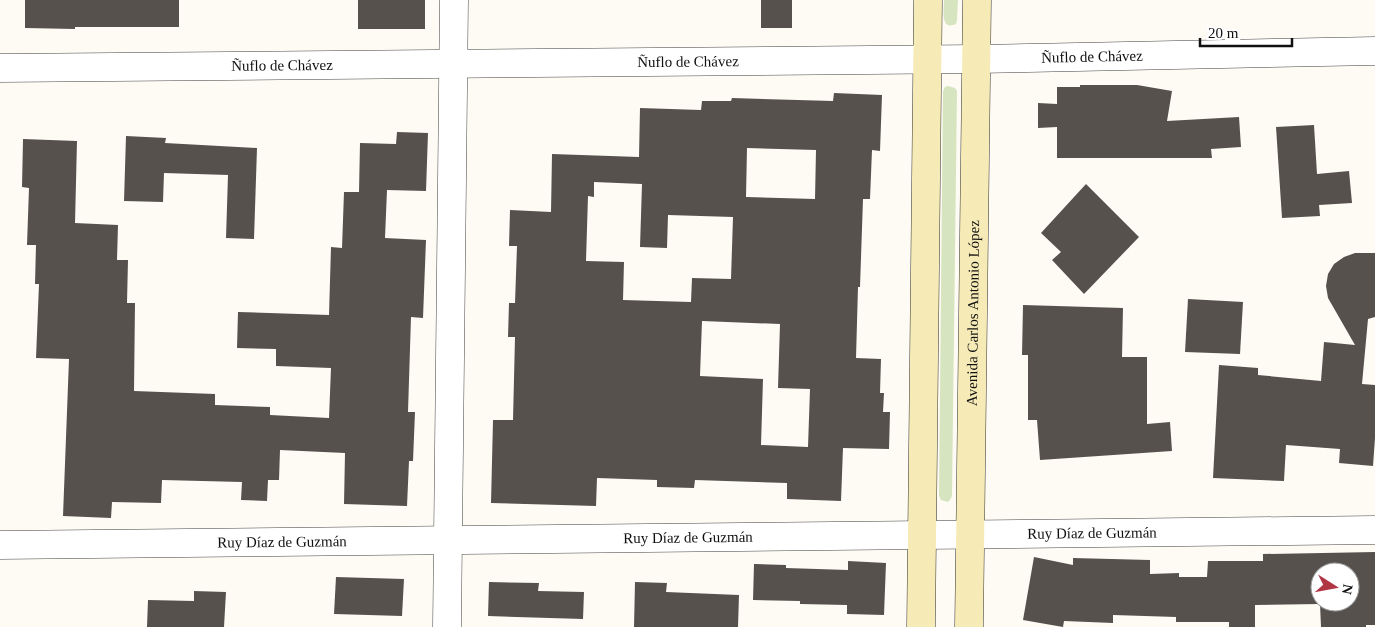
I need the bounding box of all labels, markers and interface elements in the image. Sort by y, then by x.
scale bar [1200,15,1292,47]
text: 20 m [1208,25,1239,41]
street label: Ñuflo de Chávez [1041,48,1143,66]
street label: Ñuflo de Chávez [637,53,739,70]
street label: Ñuflo de Chávez [231,57,333,74]
street label: Avenida Carlos Antonio López [964,220,982,406]
street label: Ruy Díaz de Guzmán [1027,524,1157,542]
street label: Ruy Díaz de Guzmán [623,529,753,546]
street label: Ruy Díaz de Guzmán [217,533,347,551]
north arrow [1310,562,1360,612]
text: N [1339,583,1356,596]

